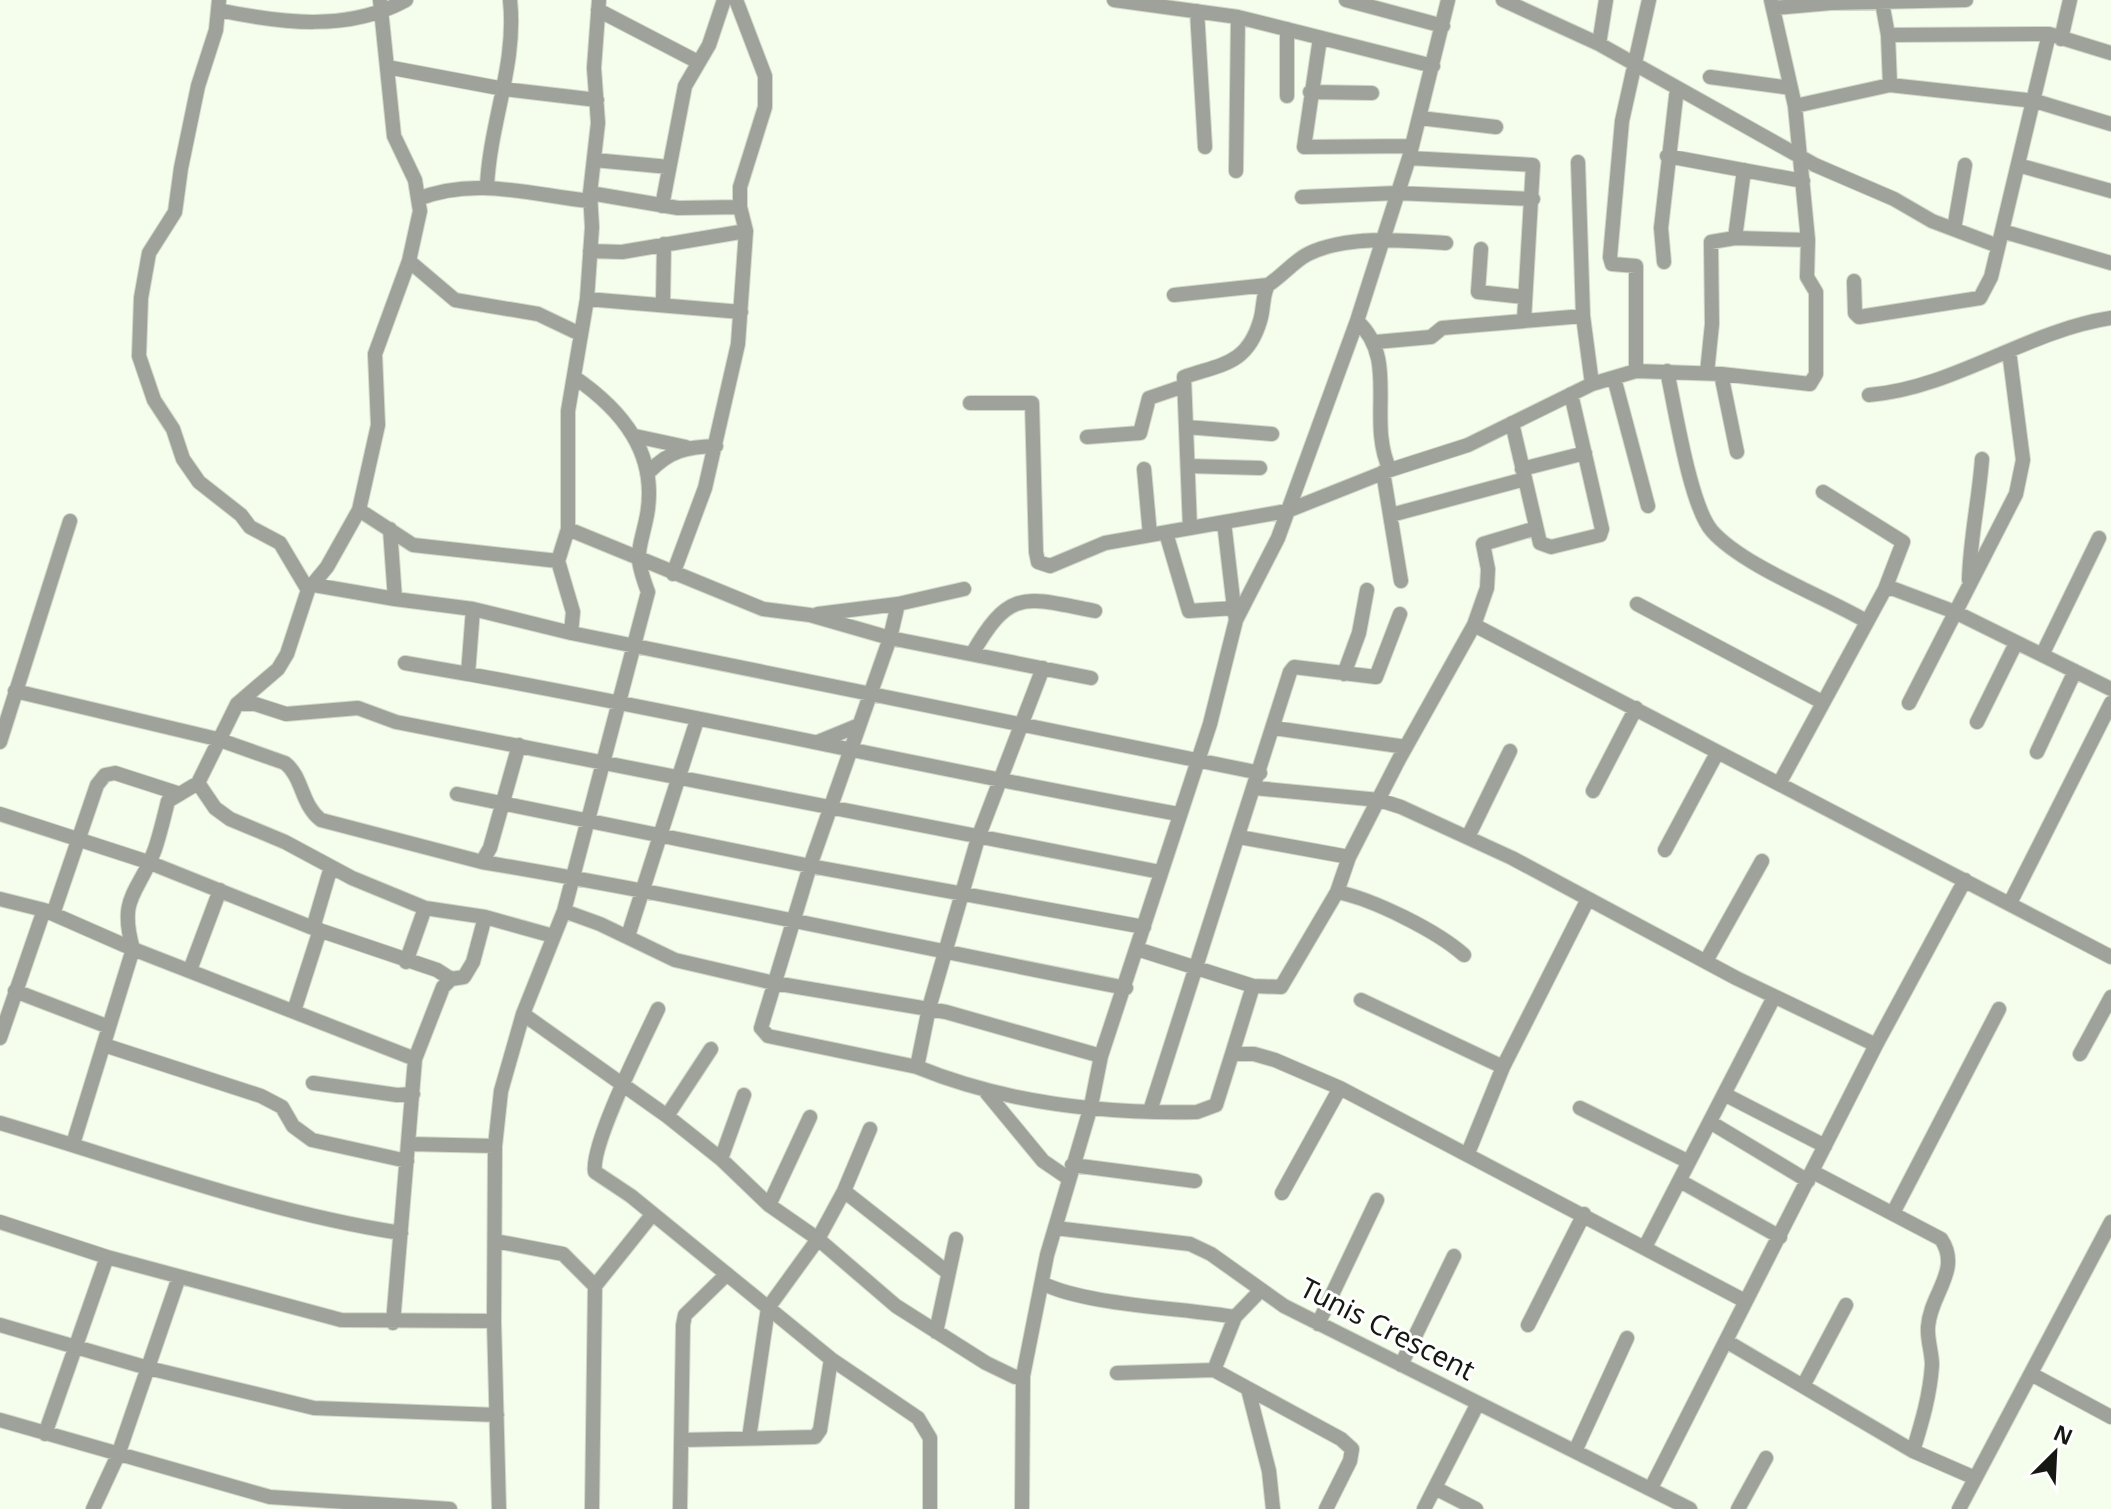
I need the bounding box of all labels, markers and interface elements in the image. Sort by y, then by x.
street label: Tunis Crescent [1294,1268,1482,1388]
north arrow [2015,1413,2095,1493]
text: N [2049,1416,2078,1451]

